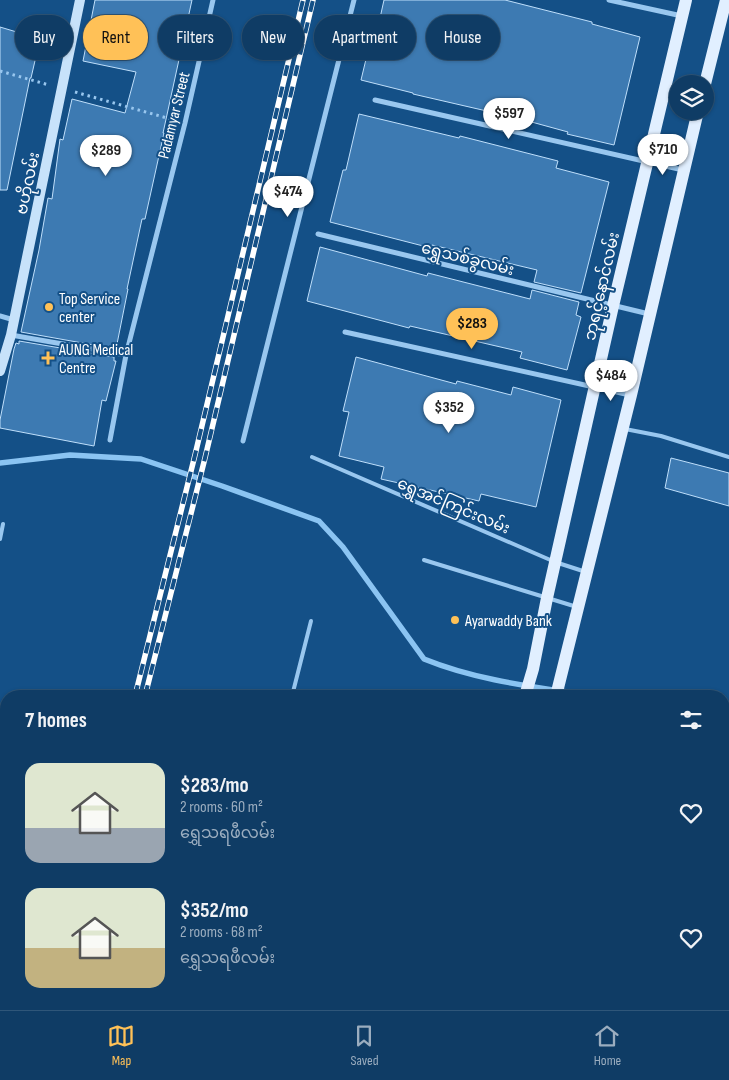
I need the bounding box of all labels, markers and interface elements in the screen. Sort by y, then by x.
chip: Buy [15,15,73,60]
chip: Rent [83,15,148,60]
chip: Filters [158,15,232,60]
chip: New [242,15,304,60]
chip: Apartment [314,15,416,60]
chip: House [426,15,500,60]
street label: Padamyar Street [155,70,194,161]
map controls [669,75,714,120]
button: layers [669,75,714,120]
pin: $597 [479,98,539,140]
text: $597 [494,104,524,123]
pin: $289 [76,134,136,177]
pin: $710 [633,134,693,176]
text: $710 [648,140,678,159]
text: $289 [91,141,121,160]
street label: ဗဟိုလမ်း [10,150,48,217]
pin: $474 [258,176,318,218]
text: $474 [274,182,302,201]
street label: ဘုရင့်နောင်လမ်း [578,230,628,343]
street label: ရွှေသစ်ခွလမ်း [419,236,517,283]
place label: Top Service center [59,290,120,327]
marker: Top Service center [43,301,55,313]
pin: $283 [442,308,502,350]
text: $283 [457,314,487,333]
place label: AUNG Medical Centre [58,341,133,378]
marker: AUNG Medical Centre [41,351,55,365]
pin: $484 [581,360,641,402]
text: $484 [596,366,626,385]
pin: $352 [419,392,479,434]
text: $352 [434,398,464,417]
street label: ရွှေအင်ကြင်းလမ်း [393,471,514,541]
place label: Ayarwaddy Bank [464,612,552,631]
marker: Ayarwaddy Bank [449,614,461,626]
icon: filters [677,706,705,734]
text: 7 homes [25,708,87,733]
text: $283/mo [180,773,249,798]
icon: home [65,783,125,843]
text: 2 rooms · 60 m² [180,798,263,817]
icon: heart [677,799,705,827]
text: ရွှေသရဖီလမ်း [180,824,275,843]
text: $352/mo [180,898,248,923]
icon: home [65,908,125,968]
text: 2 rooms · 68 m² [180,923,263,942]
icon: heart [677,924,705,952]
text: ရွှေသရဖီလမ်း [180,949,275,968]
tab: Map [107,1022,135,1069]
tab: Saved [350,1022,379,1069]
tab: Home [593,1022,621,1069]

